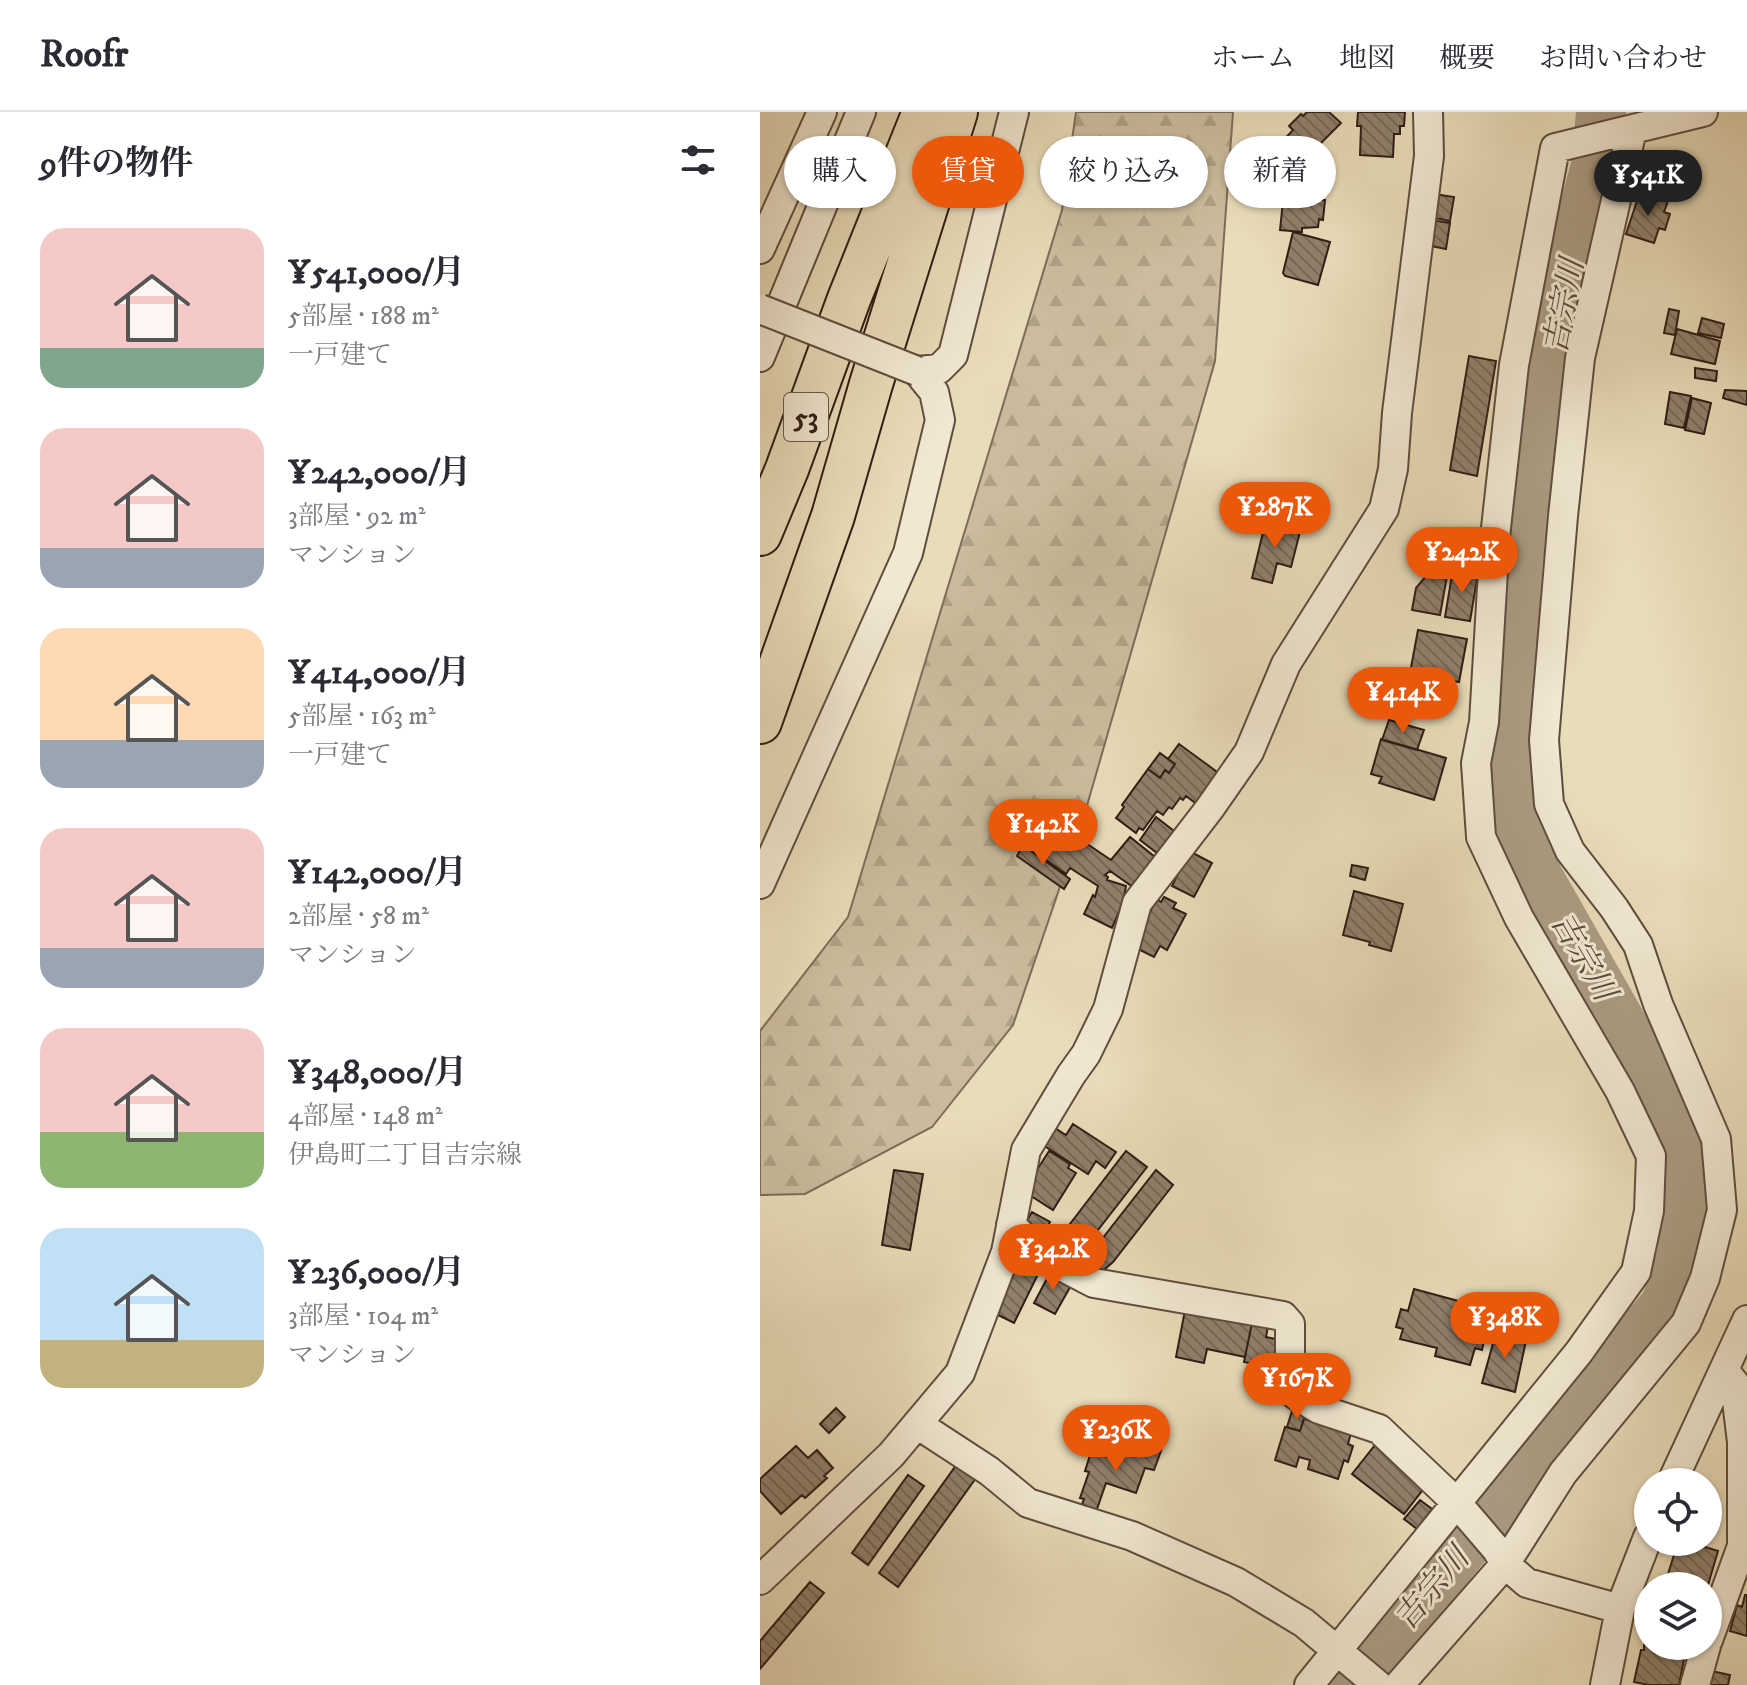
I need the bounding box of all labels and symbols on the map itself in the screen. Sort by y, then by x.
pin: ¥541K [1592,150,1704,218]
water label: 吉宗川 [1536,253,1594,357]
road number: 53 [784,393,828,441]
pin: ¥287K [1219,482,1331,550]
pin: ¥242K [1406,527,1518,595]
pin: ¥414K [1347,667,1459,735]
pin: ¥142K [987,799,1099,867]
water label: 吉宗川 [1541,905,1625,1011]
pin: ¥342K [997,1224,1109,1292]
pin: ¥348K [1449,1292,1561,1360]
pin: ¥167K [1241,1353,1353,1421]
pin: ¥236K [1060,1405,1172,1473]
water label: 吉宗川 [1386,1537,1481,1639]

